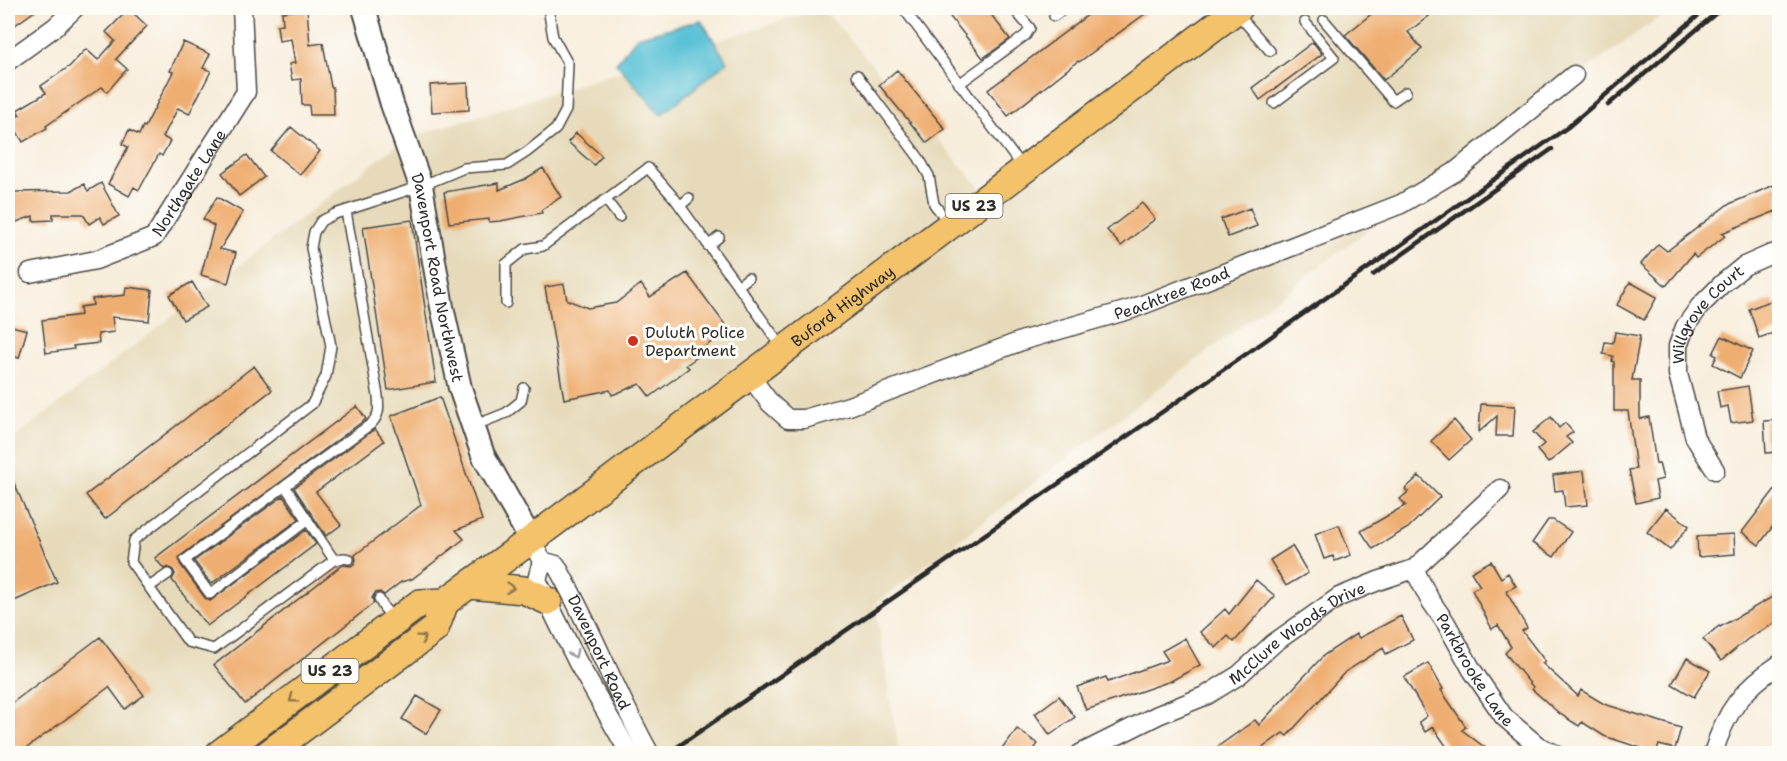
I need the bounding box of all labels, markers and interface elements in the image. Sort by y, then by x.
street label: Northgate Lane [147,125,231,241]
street label: Davenport Road Northwest [406,170,468,384]
road number: US 23 [946,194,1002,218]
street label: Willgrove Court [1668,260,1748,364]
street label: Buford Highway [787,261,899,352]
street label: Peachtree Road [1112,262,1233,325]
place label: Duluth Police Department [645,322,745,361]
marker: Duluth Police Department [626,334,640,348]
street label: McClure Woods Drive [1225,577,1368,690]
one-way arrow [505,581,514,594]
street label: Davenport Road [563,591,635,713]
street label: Parkbrooke Lane [1431,609,1518,732]
one-way arrow [415,635,426,646]
one-way arrow [566,647,578,658]
road number: US 23 [302,659,358,683]
one-way arrow [288,691,299,702]

